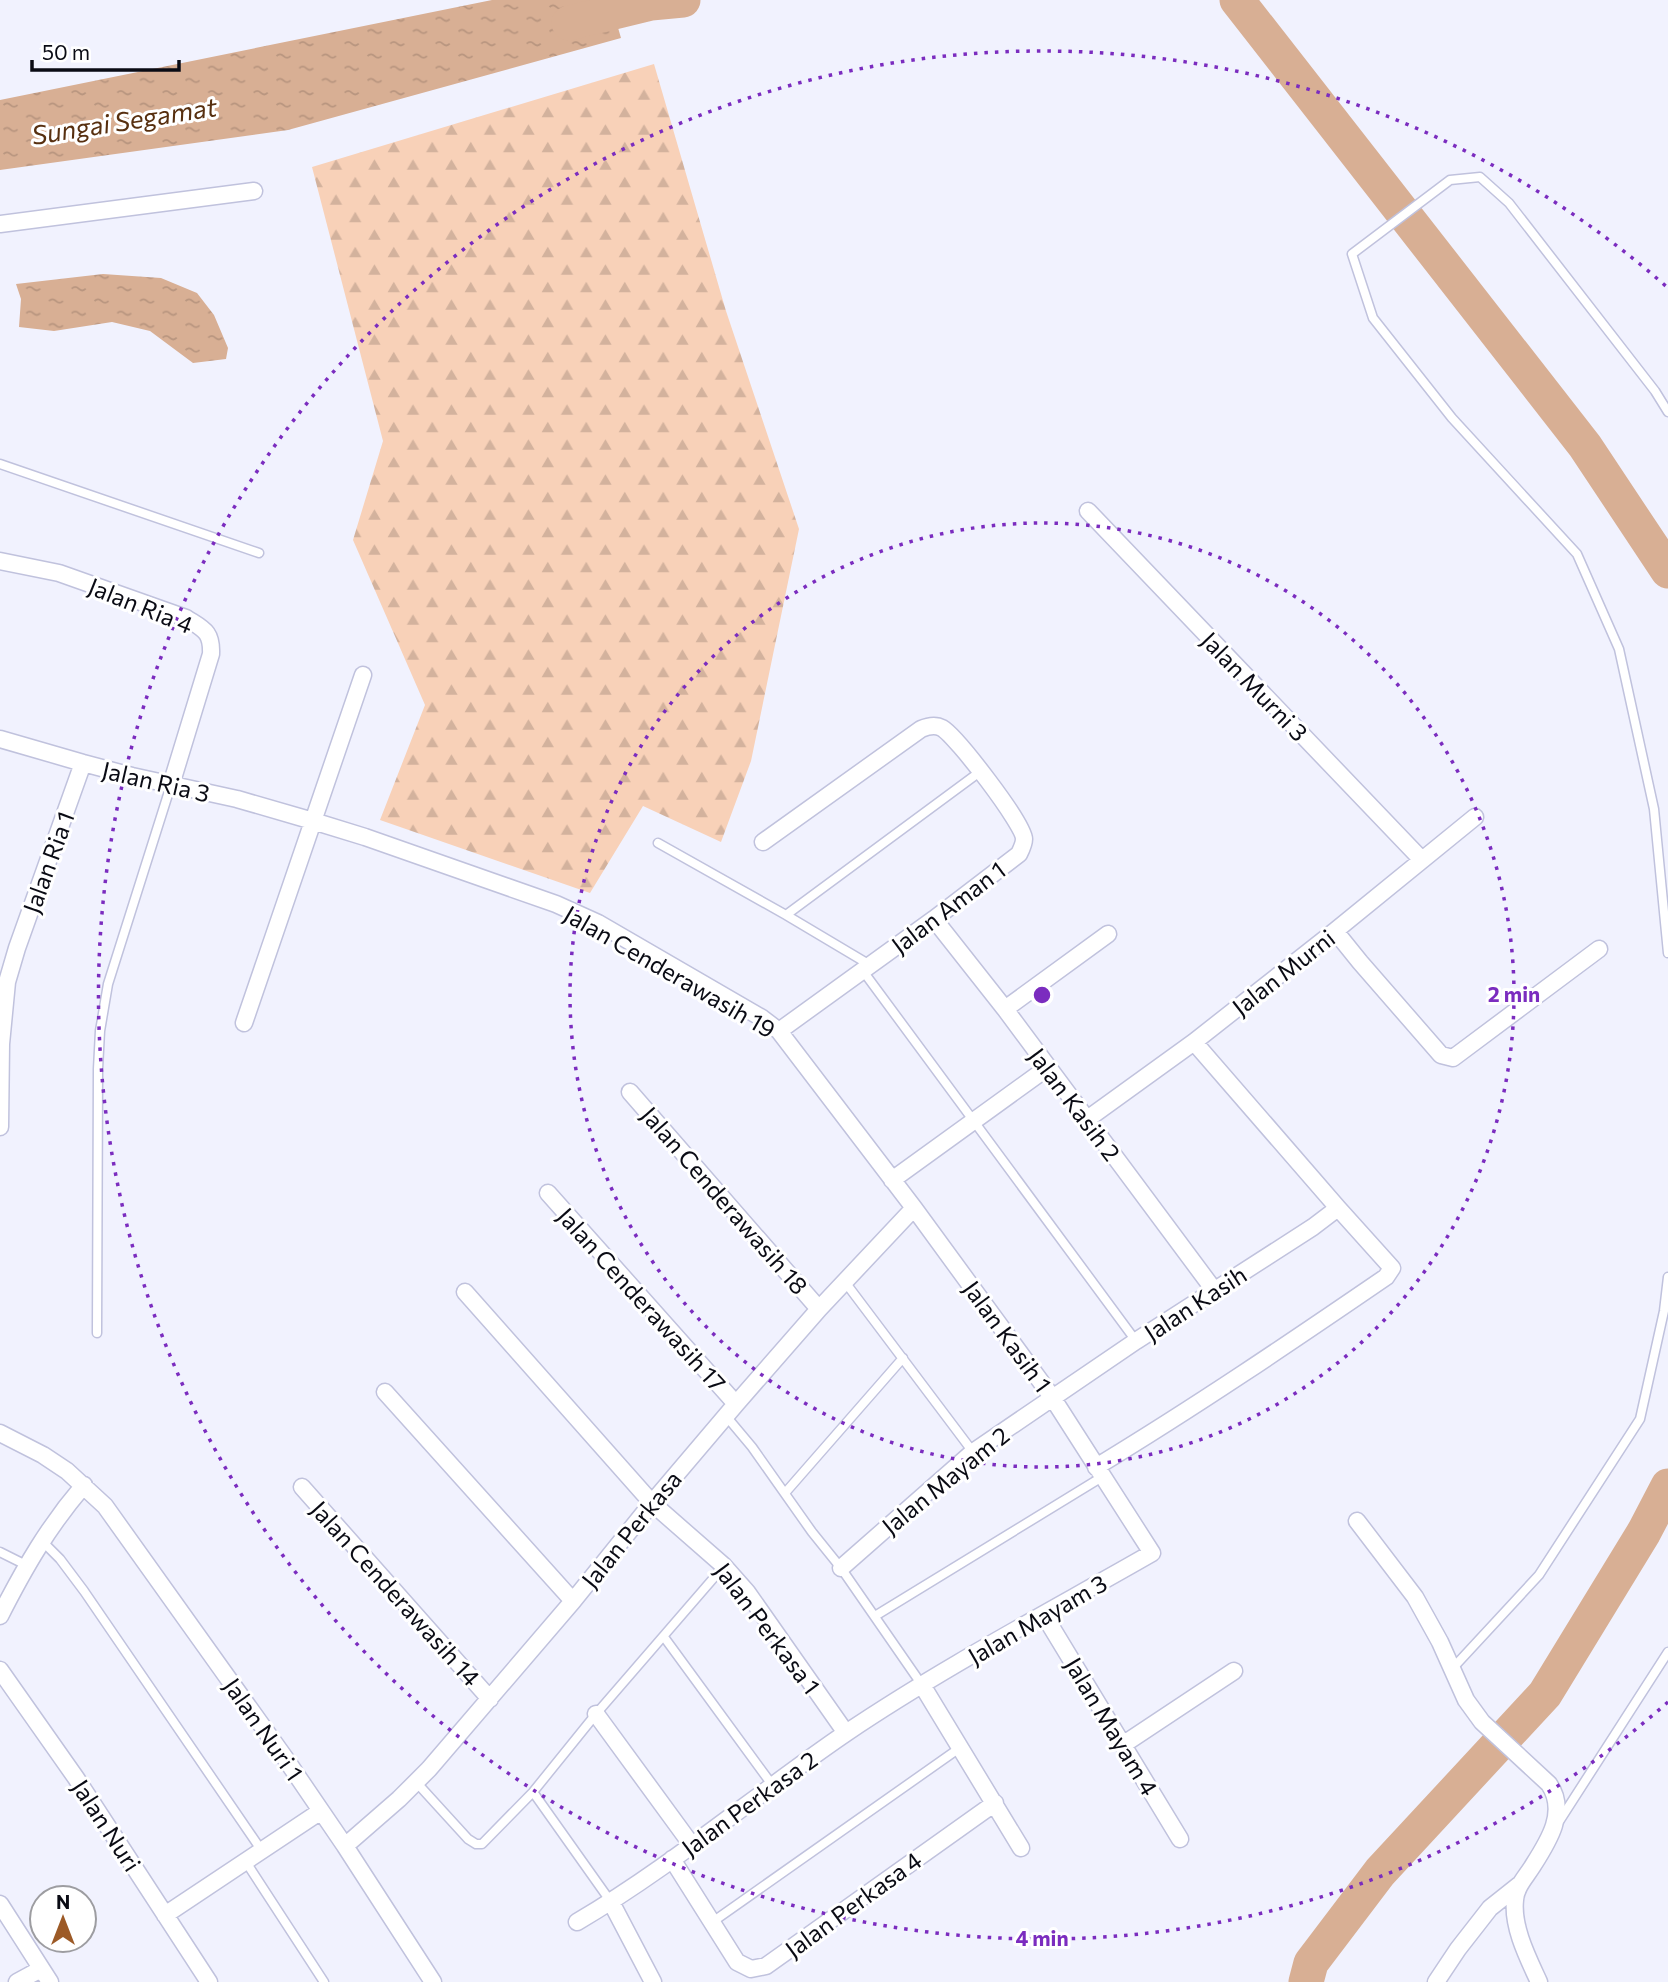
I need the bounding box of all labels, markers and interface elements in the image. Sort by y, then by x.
scale bar [32,28,178,72]
text: 50 m [42,39,90,64]
water label: Sungai Segamat [29,90,220,150]
street label: Jalan Ria 4 [84,571,198,639]
street label: Jalan Murni 3 [1196,625,1314,747]
street label: Jalan Ria 3 [99,755,213,807]
street label: Jalan Ria 1 [16,807,80,917]
street label: Jalan Aman 1 [885,855,1011,959]
street label: Jalan Cenderawasih 19 [559,899,781,1043]
street label: Jalan Murni [1226,923,1340,1021]
text: 2 min [1488,981,1540,1006]
centre of rings [1030,983,1054,1007]
street label: Jalan Kasih 2 [1023,1042,1127,1166]
street label: Jalan Cenderawasih 18 [636,1100,814,1300]
street label: Jalan Cenderawasih 17 [552,1201,732,1397]
street label: Jalan Kasih [1138,1259,1252,1347]
street label: Jalan Kasih 1 [958,1275,1058,1397]
street label: Jalan Mayam 2 [876,1420,1014,1540]
street label: Jalan Perkasa [575,1465,687,1593]
street label: Jalan Cenderawasih 14 [305,1494,487,1692]
street label: Jalan Perkasa 1 [709,1556,827,1700]
street label: Jalan Mayam 3 [962,1568,1112,1670]
street label: Jalan Mayam 4 [1059,1652,1165,1800]
street label: Jalan Nuri 1 [218,1672,310,1786]
street label: Jalan Perkasa 2 [676,1744,822,1862]
street label: Jalan Nuri [67,1774,147,1876]
street label: Jalan Perkasa 4 [779,1845,927,1963]
north arrow [28,1884,98,1954]
text: N [56,1890,70,1913]
text: 4 min [1015,1925,1069,1950]

